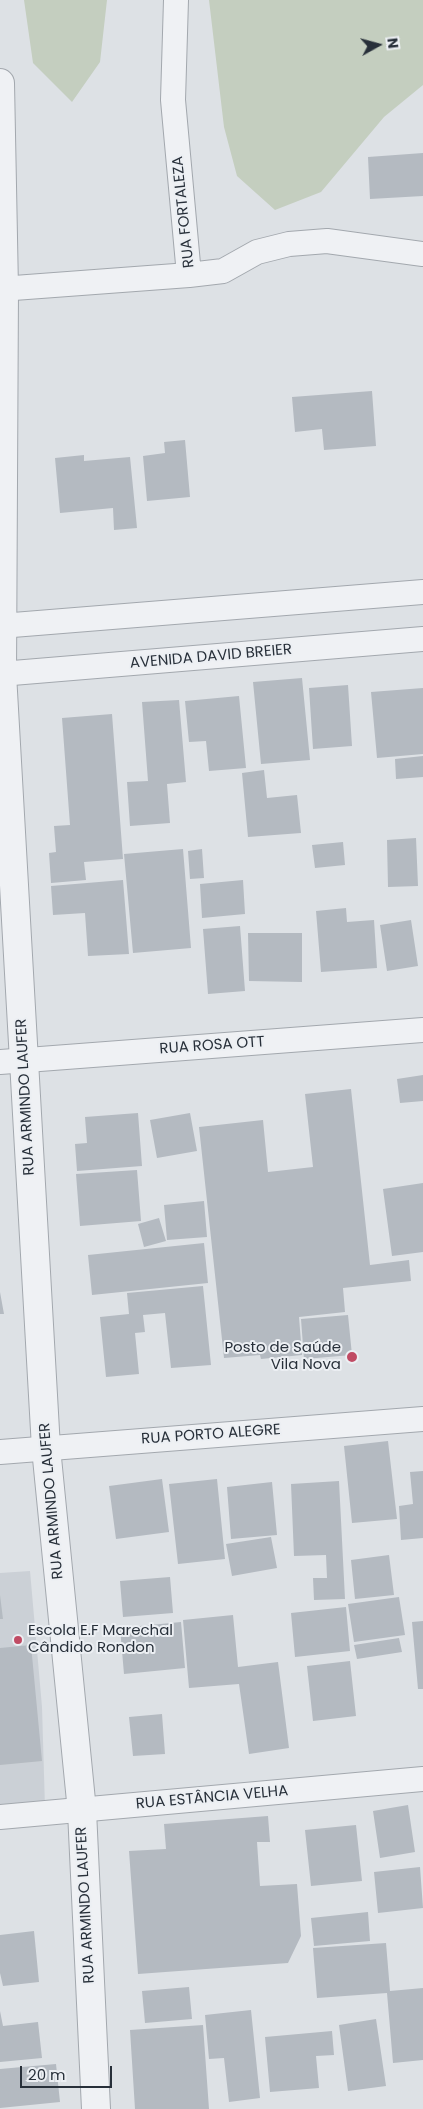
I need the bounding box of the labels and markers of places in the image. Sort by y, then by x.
place label: Posto de Saúde Vila Nova [224,1339,341,1374]
marker: Posto de Saúde Vila Nova [345,1350,359,1364]
place label: Escola E.F Marechal Cândido Rondon [28,1622,173,1657]
marker: Escola E.F Marechal Cândido Rondon [12,1634,24,1646]

